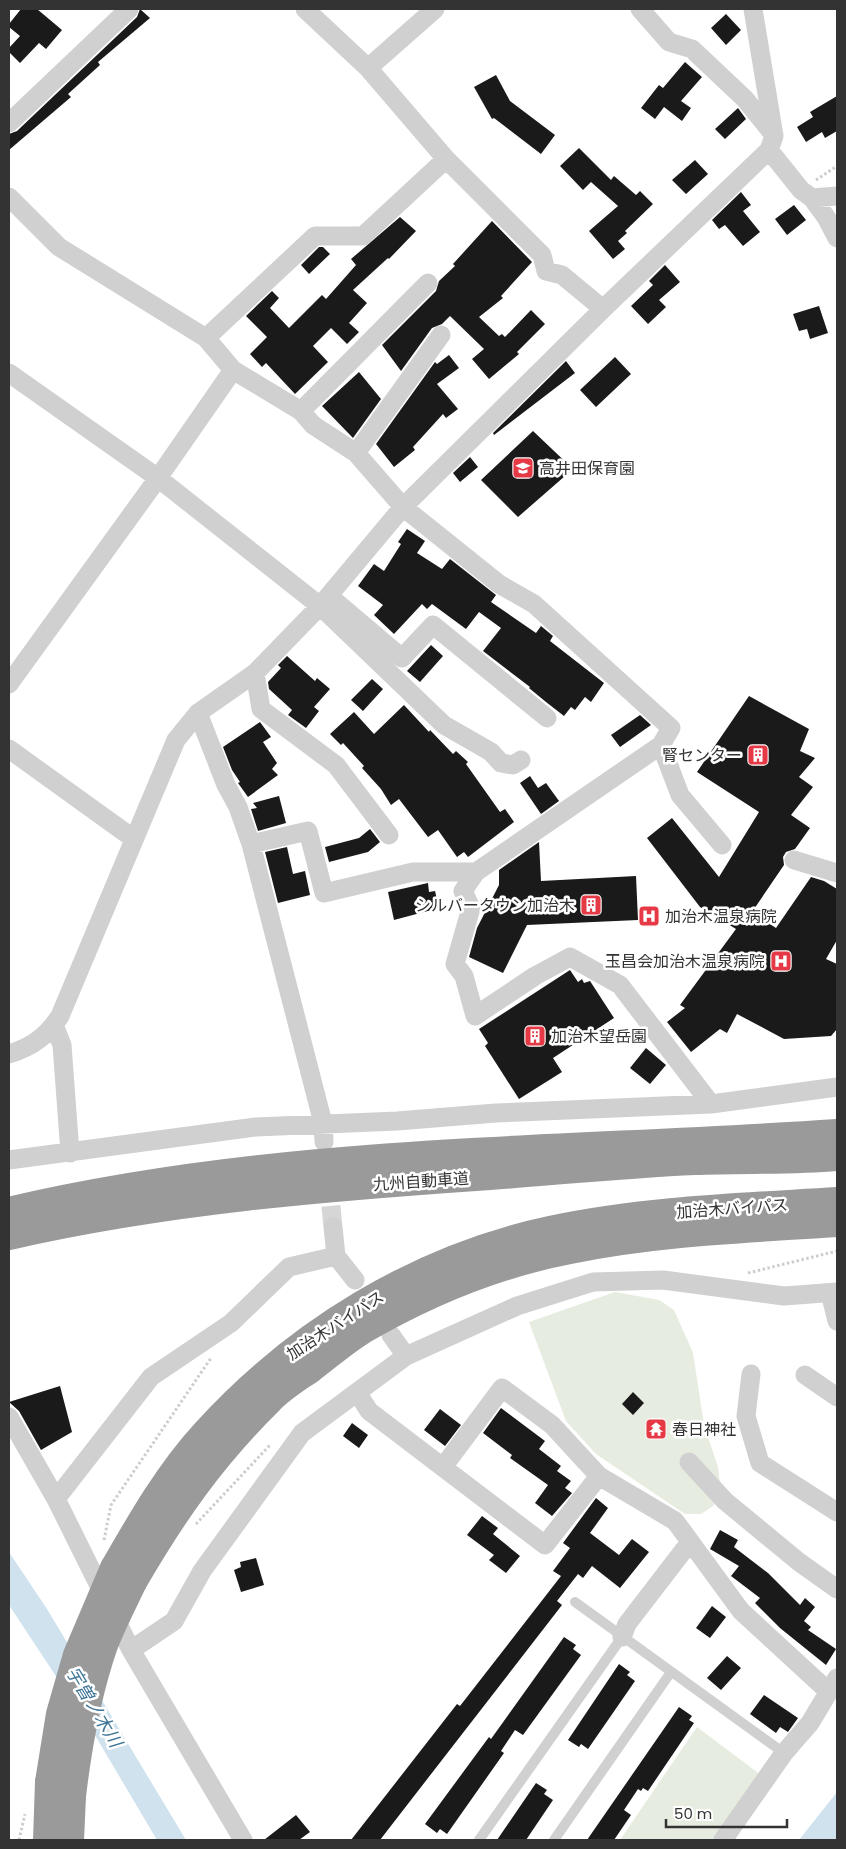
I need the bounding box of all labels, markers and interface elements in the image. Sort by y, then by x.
school or university icon: 高井田保育園 [511,456,535,480]
place label: 高井田保育園 [539,457,635,480]
building icon: 腎センター [746,743,770,767]
place label: 腎センター [662,744,742,767]
building icon: シルバータウン加治木 [579,893,603,917]
place label: シルバータウン加治木 [415,894,575,917]
hospital icon: 加治木温泉病院 [637,904,661,928]
place label: 加治木温泉病院 [665,905,777,928]
hospital icon: 玉昌会加治木温泉病院 [769,949,793,973]
place label: 玉昌会加治木温泉病院 [605,950,765,973]
building icon: 加治木望岳園 [523,1024,547,1048]
place label: 加治木望岳園 [551,1025,647,1048]
street label: 九州自動車道 [372,1167,470,1196]
street label: 加治木バイパス [676,1193,789,1224]
street label: 加治木バイパス [282,1285,388,1365]
temple icon: 春日神社 [644,1417,668,1441]
place label: 春日神社 [672,1418,736,1441]
water label: 宇曽ノ木川 [61,1662,129,1753]
scale bar [666,1796,787,1828]
text: 50 m [674,1803,712,1824]

